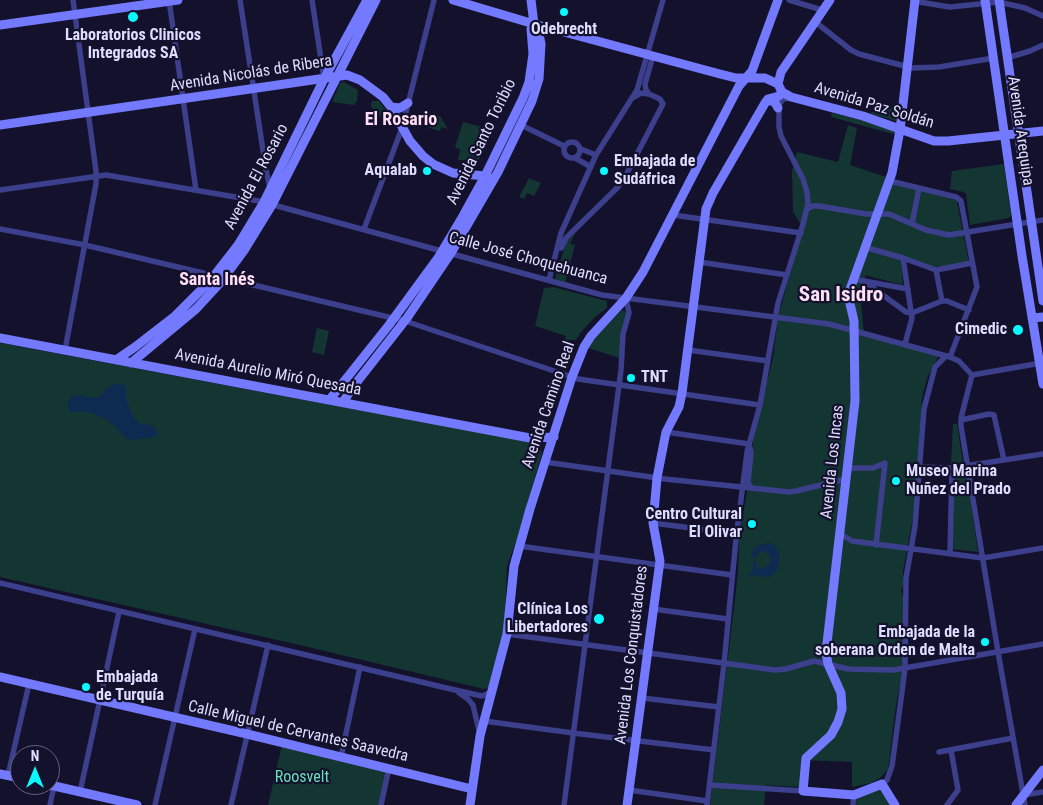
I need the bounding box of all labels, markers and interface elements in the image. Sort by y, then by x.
marker: Odebrecht [558,6,570,18]
marker: Laboratorios Clinicos Integrados SA [126,10,140,24]
place label: Odebrecht [531,20,597,40]
place label: Laboratorios Clinicos Integrados SA [65,26,201,64]
street label: Avenida Nicolás de Ribera [169,52,333,96]
street label: Avenida Arequipa [1003,75,1037,187]
street label: Avenida Santo Toribio [443,76,521,208]
street label: Avenida Paz Soldán [812,79,936,133]
district label: El Rosario [365,109,437,131]
street label: Avenida El Rosario [221,121,293,233]
place label: Embajada de Sudáfrica [614,152,695,190]
place label: Aqualab [365,161,417,181]
marker: Aqualab [421,165,433,177]
marker: Embajada de Sudáfrica [598,165,610,177]
street label: Calle José Choquehuanca [447,229,609,289]
district label: Santa Inés [179,269,255,291]
district label: San Isidro [799,283,883,309]
place label: Cimedic [955,320,1007,340]
marker: Cimedic [1011,323,1025,337]
street label: Avenida Camino Real [518,339,580,471]
street label: Avenida Aurelio Miró Quesada [173,345,363,401]
place label: TNT [641,368,668,388]
marker: TNT [625,372,637,384]
street label: Avenida Los Incas [817,404,849,520]
place label: Museo Marina Nuñez del Prado [906,462,1011,500]
marker: Museo Marina Nuñez del Prado [890,475,902,487]
place label: Centro Cultural El Olivar [645,505,742,543]
marker: Centro Cultural El Olivar [746,518,758,530]
street label: Avenida Los Conquistadores [612,565,652,745]
place label: Clínica Los Libertadores [507,600,588,638]
marker: Clínica Los Libertadores [592,612,606,626]
place label: Embajada de la soberana Orden de Malta [815,623,975,661]
marker: Embajada de la soberana Orden de Malta [979,636,991,648]
place label: Embajada de Turquía [96,668,164,706]
marker: Embajada de Turquía [80,681,92,693]
street label: Calle Miguel de Cervantes Saavedra [186,697,410,767]
north arrow [10,745,60,795]
text: N [31,748,39,764]
park label: Roosvelt [275,768,329,788]

